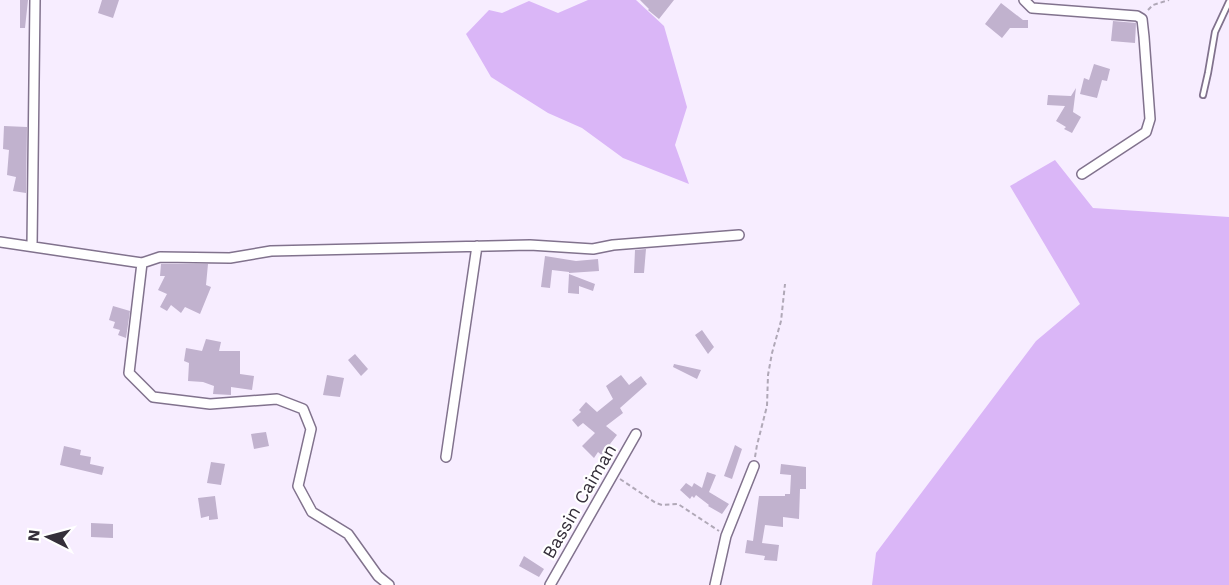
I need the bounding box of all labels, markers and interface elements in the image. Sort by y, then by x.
street label: Bassin Caiman [538,440,620,562]
north arrow [18,507,78,567]
text: N [24,529,44,542]

